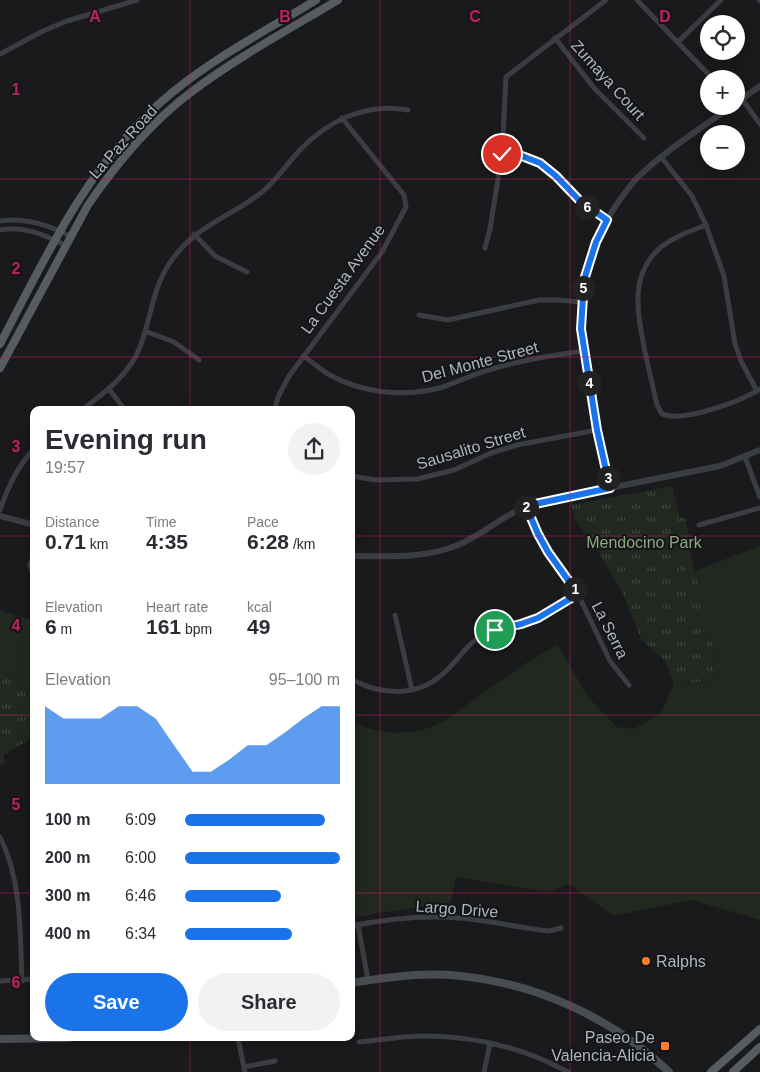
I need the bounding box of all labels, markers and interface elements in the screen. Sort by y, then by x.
text: A [89,8,101,25]
text: B [279,8,291,25]
text: C [469,8,481,25]
text: D [659,8,671,25]
map controls [700,15,745,170]
button: locate [700,15,745,60]
street label: Zumaya Court [568,37,649,124]
button: + [700,70,745,115]
text: 1 [12,81,21,98]
street label: La Paz Road [86,102,160,182]
button: − [700,125,745,170]
pin [481,133,523,175]
icon: check [488,140,516,168]
pin: 6 [574,194,600,220]
text: 6 [584,199,591,215]
street label: La Cuesta Avenue [298,221,388,337]
text: 2 [12,260,21,277]
pin: 5 [570,276,596,300]
text: 5 [580,280,587,296]
street label: Del Monte Street [420,338,541,386]
pin: 4 [576,370,602,396]
text: 4 [586,375,593,391]
button: share [288,423,340,475]
street label: Sausalito Street [415,423,528,473]
text: Evening run [45,424,207,455]
text: 3 [12,438,21,455]
text: 19:57 [45,459,85,476]
pin: 3 [596,466,620,490]
text: 3 [605,470,612,486]
pin: 2 [514,494,538,520]
text: 2 [523,499,530,515]
text: Distance [45,514,99,530]
text: Time [146,514,177,530]
text: Pace [247,514,279,530]
text: 0.71 [45,530,86,553]
text: 4:35 [146,530,188,553]
text: 6:28 [247,530,289,553]
park label: Mendocino Park [586,534,703,551]
text: km [86,536,108,552]
text: /km [289,536,315,552]
pin: 1 [562,576,588,602]
text: 1 [572,581,579,597]
text: Elevation [45,599,103,615]
text: Heart rate [146,599,208,615]
text: kcal [247,599,272,615]
street label: La Serra [588,599,632,661]
pin [474,609,516,651]
text: 6 [45,615,57,638]
text: 161 [146,615,181,638]
text: 49 [247,615,270,638]
icon: arrive [481,616,509,644]
text: 4 [12,617,21,634]
text: m [57,621,72,637]
text: bpm [181,621,212,637]
text: Elevation [45,671,111,688]
text: 95–100 m [269,671,340,688]
text: 5 [12,796,21,813]
text: 100 m [45,811,90,828]
text: 6:09 [125,811,156,828]
text: 200 m [45,849,90,866]
text: 6:00 [125,849,156,866]
text: 300 m [45,887,90,904]
text: 6:46 [125,887,156,904]
street label: Largo Drive [415,898,499,920]
text: 400 m [45,925,90,942]
text: 6:34 [125,925,156,942]
place label: Ralphs [656,953,706,970]
marker: Ralphs [640,955,652,967]
button: Save [45,973,188,1031]
button: Share [198,973,340,1031]
text: 6 [12,974,21,991]
place label: Paseo De Valencia-Alicia [551,1029,655,1064]
marker: Paseo De Valencia-Alicia [659,1040,671,1052]

